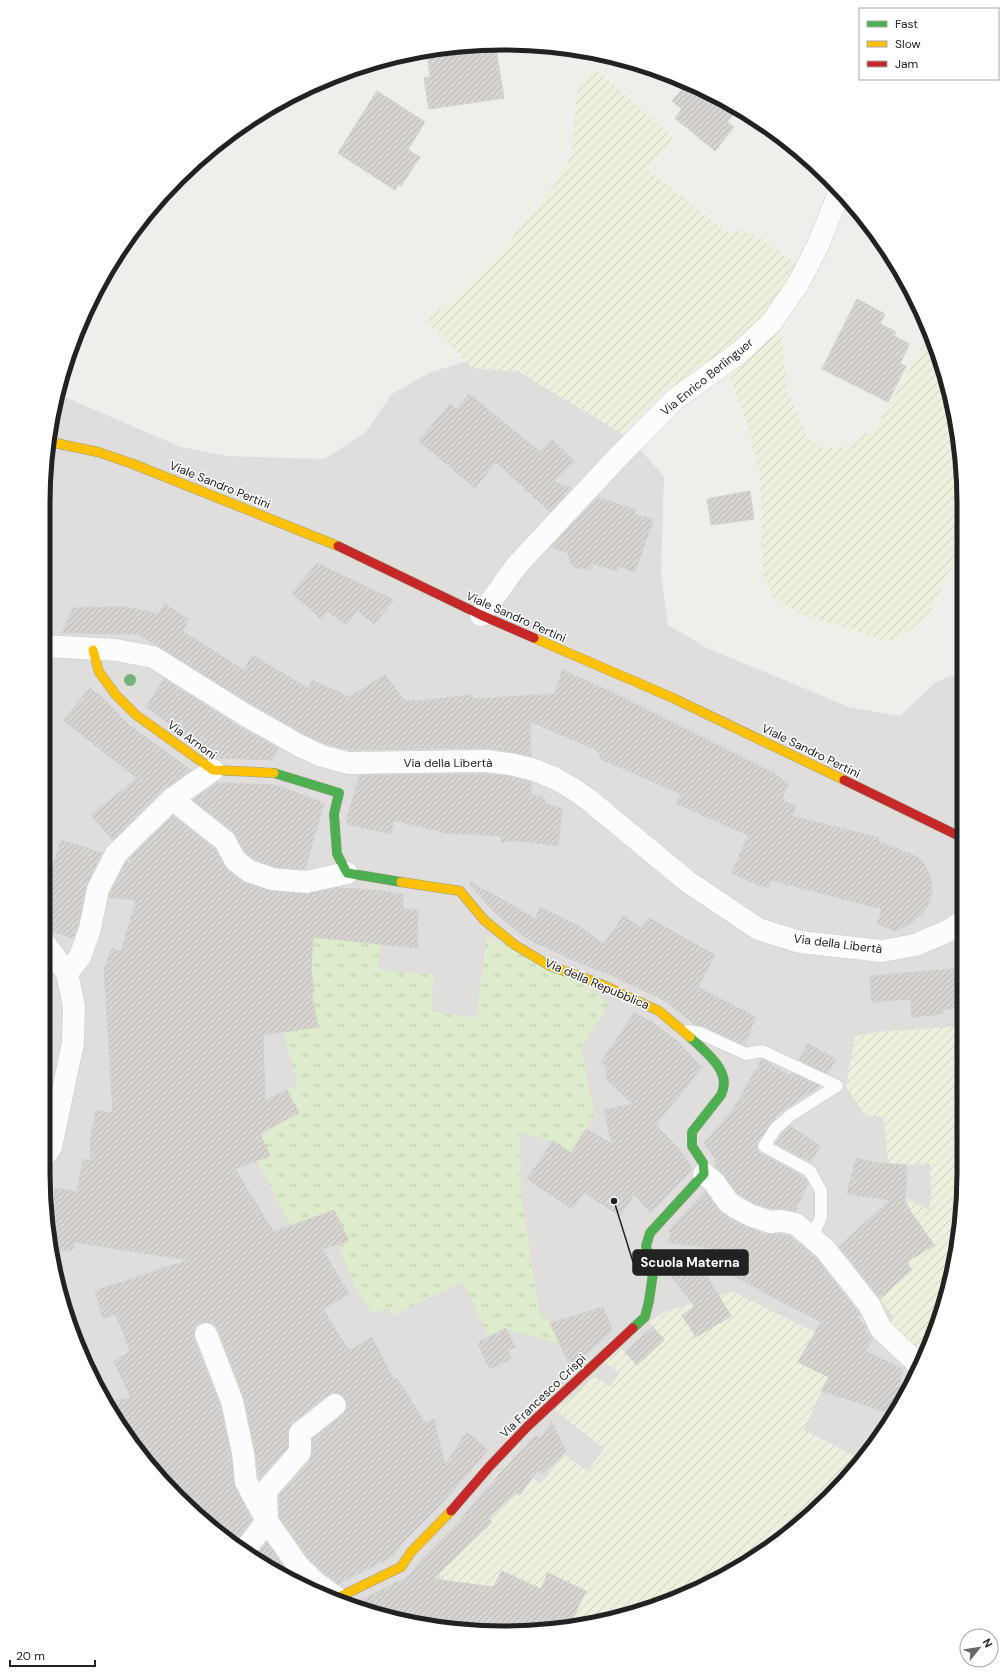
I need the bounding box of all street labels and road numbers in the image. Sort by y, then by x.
street label: Via Enrico Berlinguer [657,334,757,419]
street label: Viale Sandro Pertini [167,457,273,513]
street label: Viale Sandro Pertini [464,588,569,646]
street label: Via Arnoni [164,717,220,763]
street label: Viale Sandro Pertini [759,720,863,782]
street label: Via della Libertà [403,755,493,771]
street label: Via della Libertà [793,931,883,957]
street label: Via della Repubblica [542,955,652,1013]
street label: Via Francesco Crispi [496,1351,590,1441]

